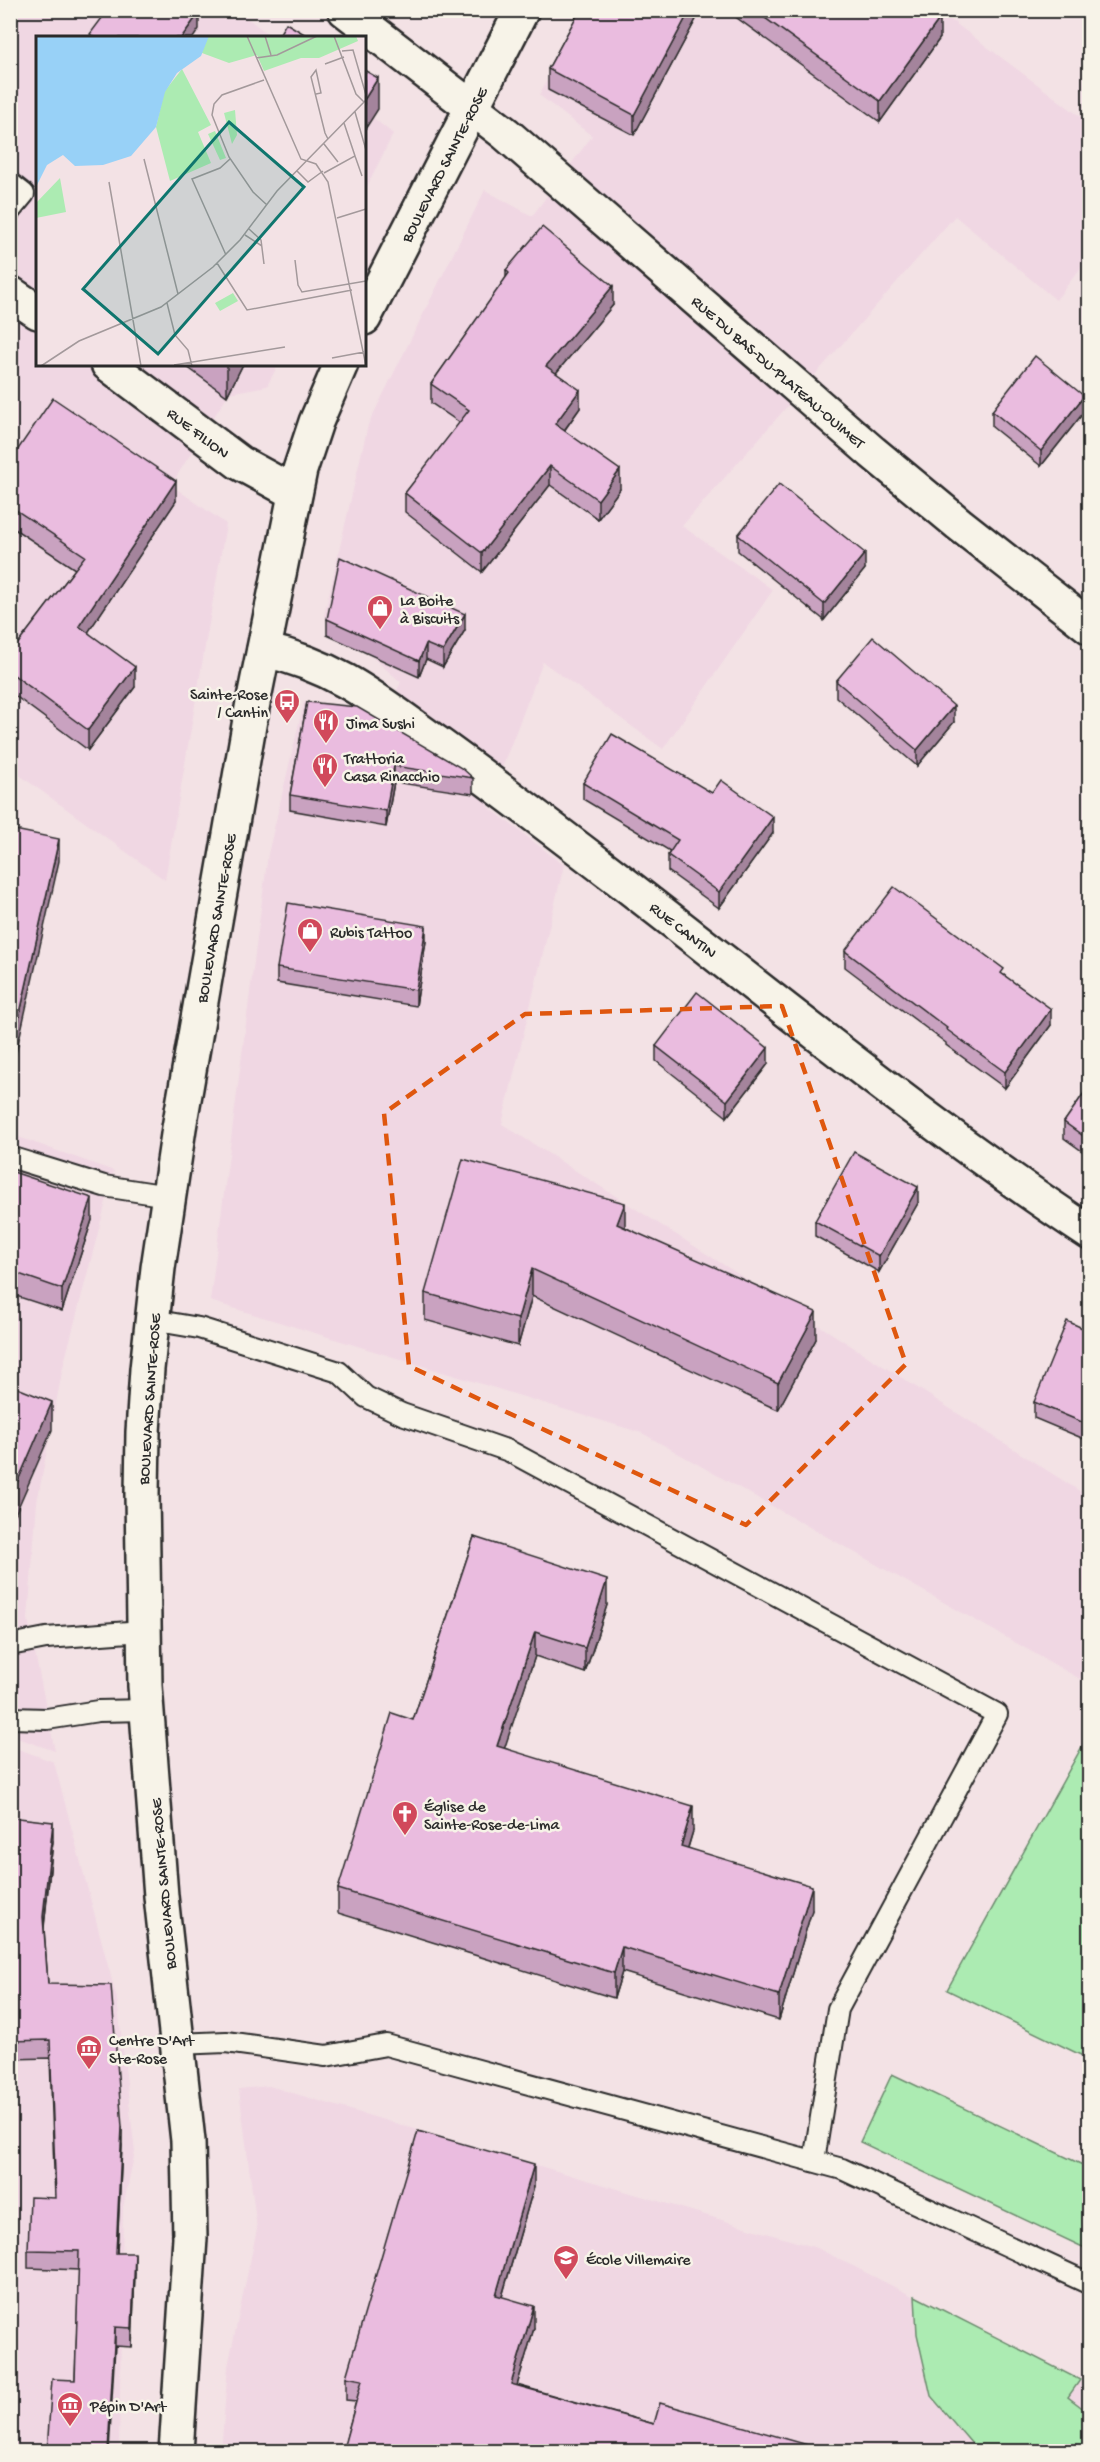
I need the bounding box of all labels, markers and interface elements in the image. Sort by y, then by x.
inset map [36,36,366,366]
street label: BOULEVARD SAINTE-ROSE [398,84,494,247]
street label: RUE DU BAS-DU-PLATEAU-OUIMET [686,293,868,455]
street label: RUE FILION [162,405,232,464]
shop icon: La Boite à Biscuits [365,593,395,631]
place label: La Boite à Biscuits [400,593,460,630]
place label: Sainte-Rose / Cantin [190,687,269,724]
bus stop icon: Sainte-Rose / Cantin [272,687,302,725]
restaurant icon: Jima Sushi [311,707,341,745]
place label: Jima Sushi [346,716,415,735]
restaurant icon: Trattoria Casa Rinacchio [310,751,340,789]
place label: Trattoria Casa Rinacchio [343,751,440,788]
street label: BOULEVARD SAINTE-ROSE [194,831,243,1006]
street label: RUE CANTIN [644,900,719,964]
shop icon: Rubis Tattoo [295,916,325,954]
place label: Rubis Tattoo [330,925,412,944]
street label: BOULEVARD SAINTE-ROSE [136,1312,167,1486]
street label: BOULEVARD SAINTE-ROSE [148,1796,183,1971]
church icon: Église de Sainte-Rose-de-Lima [390,1799,420,1837]
place label: Église de Sainte-Rose-de-Lima [424,1799,560,1836]
museum icon: Centre D'Art Ste-Rose [74,2033,104,2071]
place label: Centre D'Art Ste-Rose [109,2033,195,2070]
school or university icon: École Villemaire [551,2243,581,2281]
place label: École Villemaire [586,2252,691,2271]
museum icon: Pépin D'Art [55,2390,85,2428]
place label: Pépin D'Art [89,2399,167,2418]

